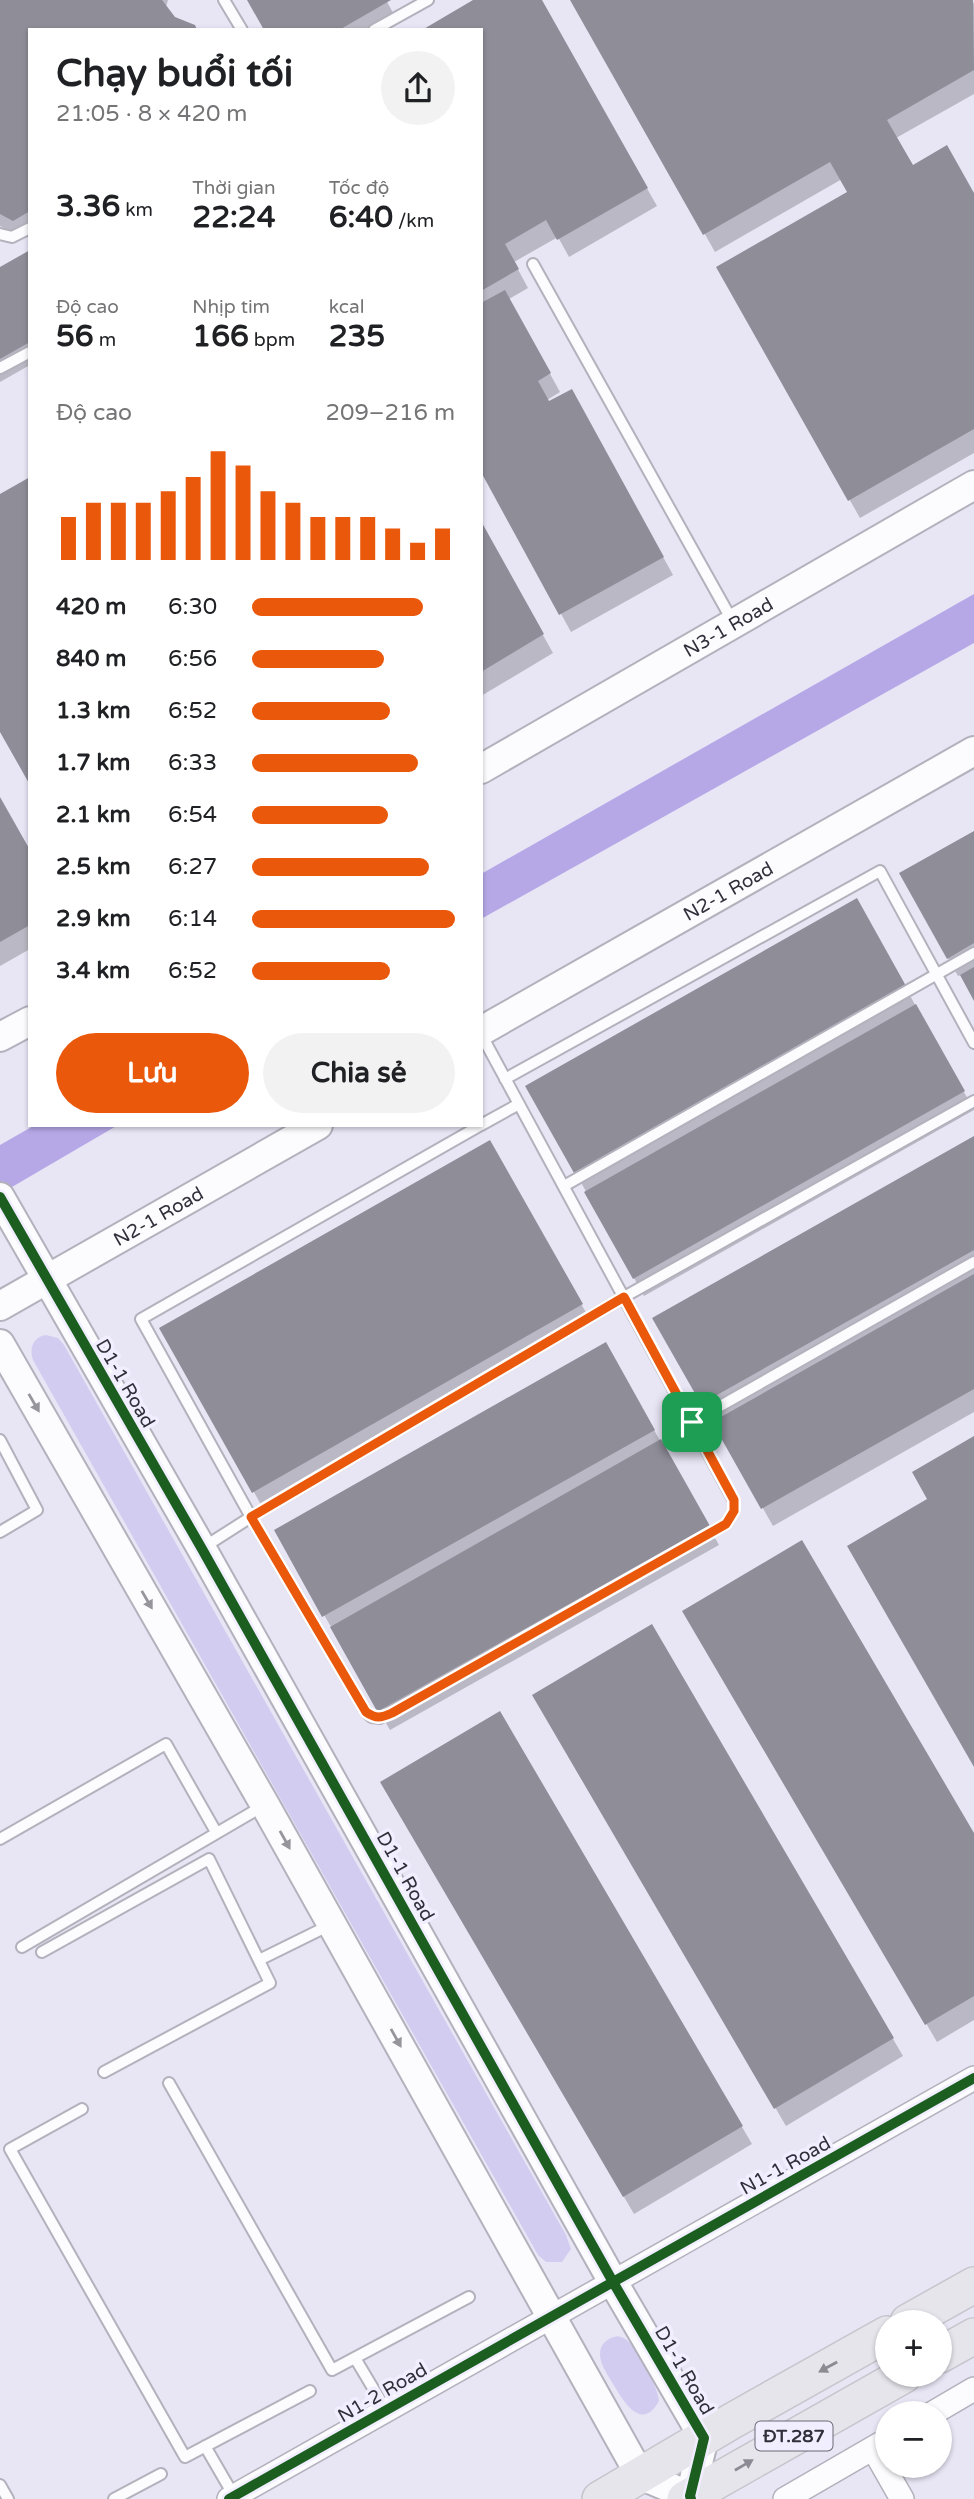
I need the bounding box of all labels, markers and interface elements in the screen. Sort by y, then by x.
text: Chạy buổi tối [56,51,293,97]
button: share [381,51,455,125]
text: 21:05 · 8 × 420 m [56,100,247,128]
text: Thời gian [192,177,276,199]
text: Tốc độ [329,177,389,199]
text: 3.36 [56,188,120,225]
text: km [120,199,153,221]
text: 22:24 [192,199,276,236]
text: 6:40 [329,199,393,236]
text: /km [393,210,434,232]
text: Độ cao [56,296,119,318]
text: Nhịp tim [192,296,270,318]
text: kcal [329,296,364,318]
text: 56 [56,318,94,355]
text: 166 [192,318,249,355]
text: 235 [329,318,385,355]
text: m [94,329,116,351]
text: bpm [249,329,295,351]
text: Độ cao [56,399,132,427]
text: 209–216 m [326,399,455,427]
text: 420 m [56,593,126,621]
text: 6:30 [168,593,217,621]
street label: N3-1 Road [680,593,777,662]
text: 840 m [56,645,126,673]
text: 6:56 [168,645,217,673]
text: 1.3 km [56,697,131,725]
text: 6:52 [168,697,217,725]
text: 1.7 km [56,749,130,777]
text: 6:33 [168,749,217,777]
text: 2.1 km [56,801,131,829]
text: 6:54 [168,801,217,829]
text: 2.5 km [56,853,131,881]
text: 6:27 [168,853,217,881]
street label: N2-1 Road [680,857,777,926]
text: 2.9 km [56,905,131,933]
text: 6:14 [168,905,217,933]
text: 3.4 km [56,957,130,985]
text: 6:52 [168,957,217,985]
button: Lưu [56,1033,249,1113]
button: Chia sẻ [263,1033,455,1113]
street label: N2-1 Road [110,1183,207,1251]
street label: D1-1 Road [91,1335,159,1432]
pin [662,1392,722,1452]
one-way arrow [28,1394,40,1413]
icon: arrive [673,1403,711,1441]
one-way arrow [141,1591,154,1610]
street label: D1-1 Road [372,1828,439,1925]
one-way arrow [279,1830,291,1850]
one-way arrow [390,2029,402,2048]
street label: N1-1 Road [737,2132,834,2200]
map controls [875,2310,952,2478]
button: + [875,2310,952,2387]
street label: D1-1 Road [650,2322,718,2419]
street label: N1-2 Road [334,2358,431,2427]
one-way arrow [818,2361,837,2373]
button: − [875,2401,952,2478]
road number: ĐT.287 [756,2422,832,2450]
one-way arrow [734,2459,753,2471]

